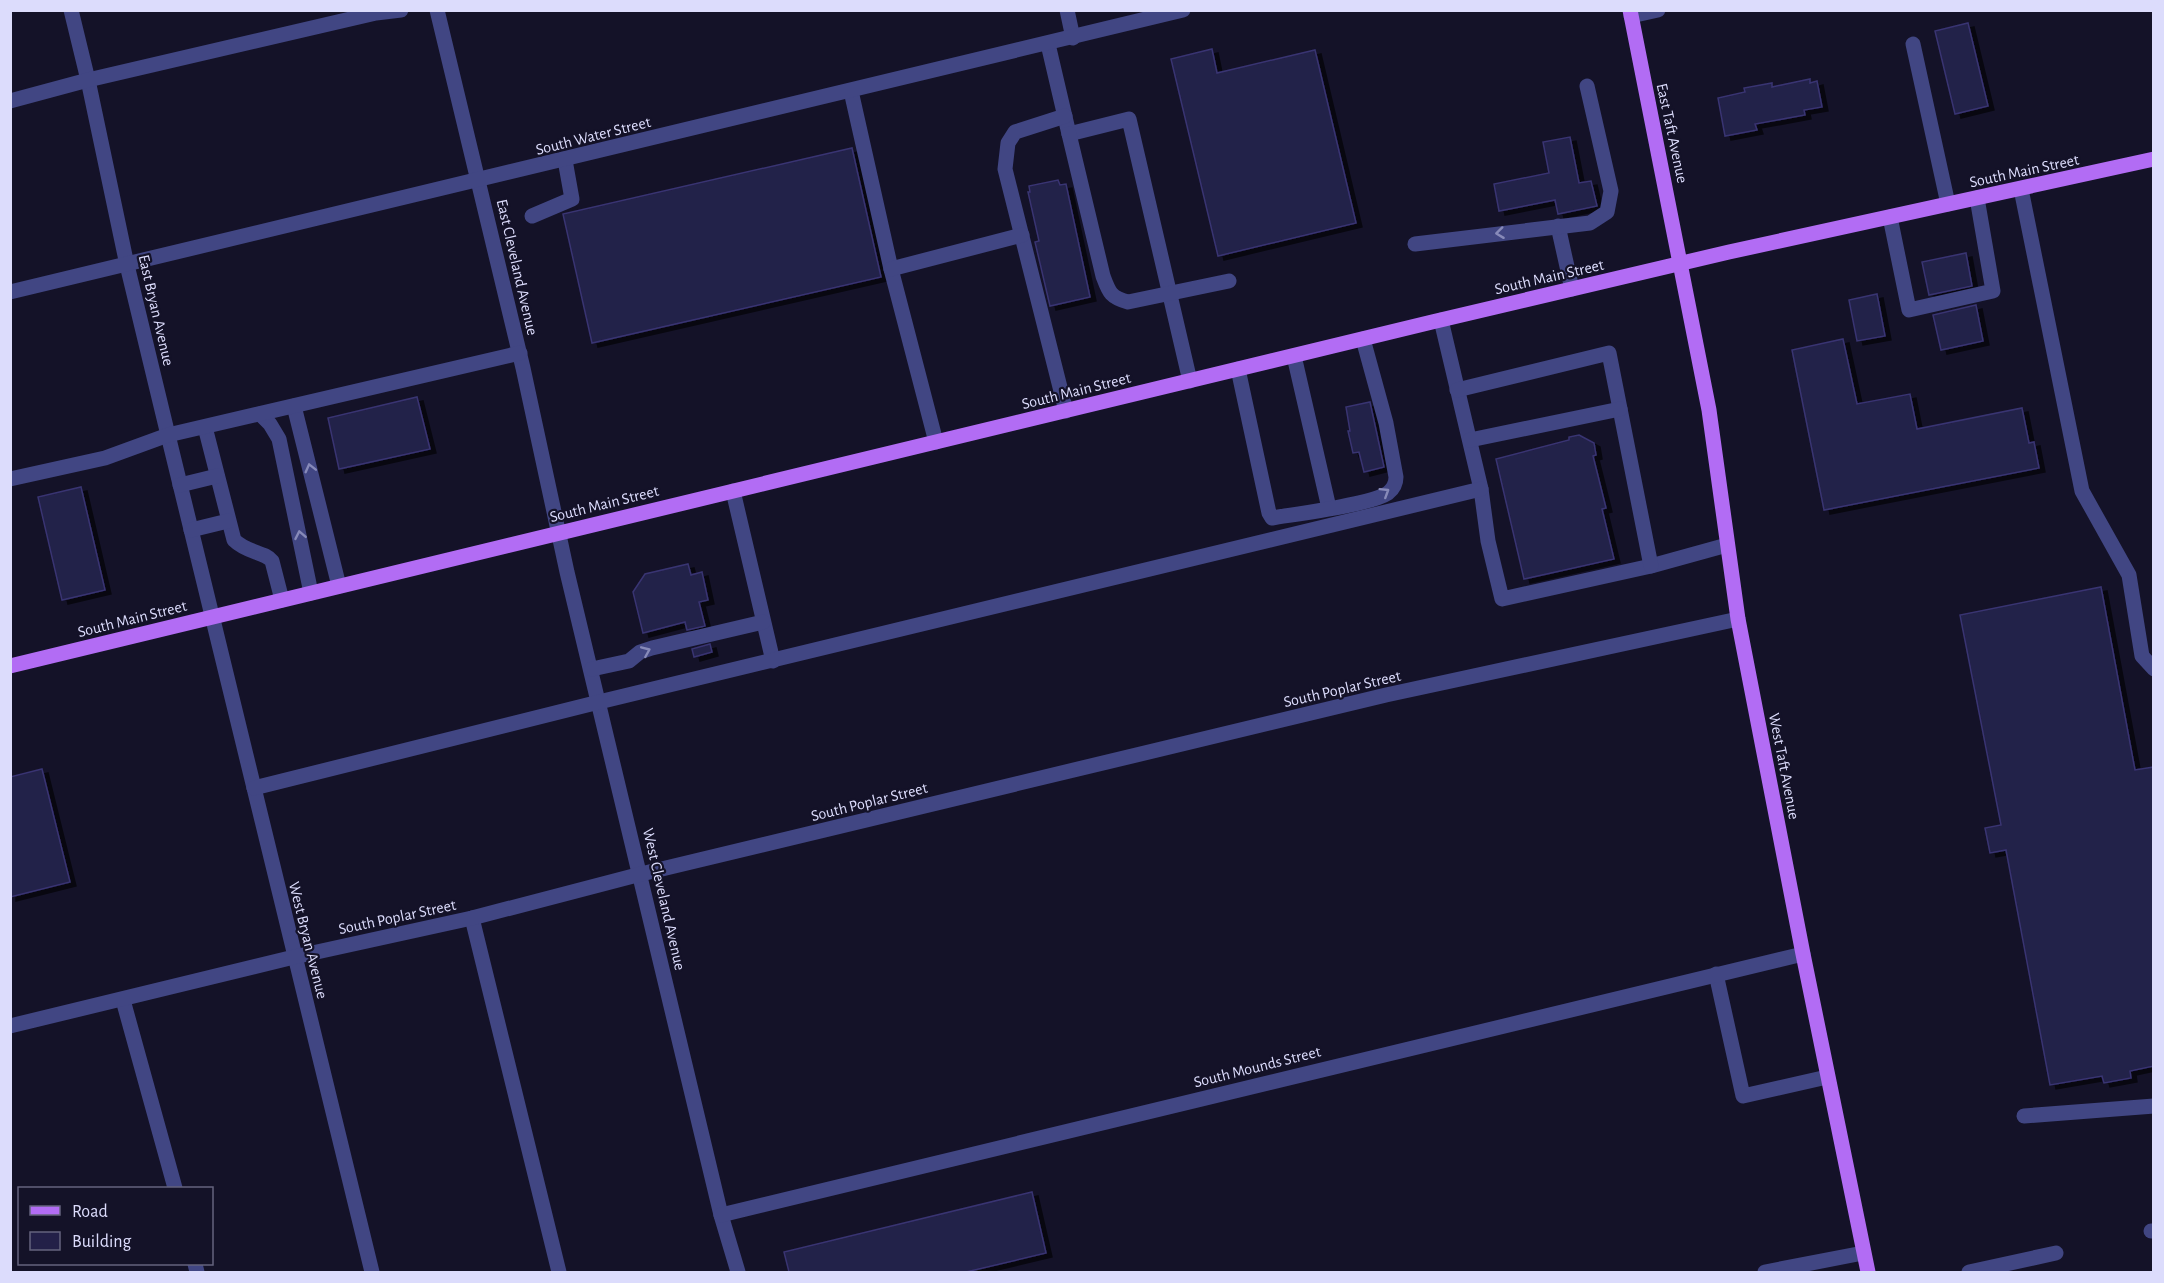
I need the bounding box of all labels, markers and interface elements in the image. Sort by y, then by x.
street label: East Taft Avenue [1654,82,1690,185]
street label: South Water Street [534,114,652,158]
street label: South Main Street [1968,152,2080,190]
street label: East Cleveland Avenue [494,198,540,337]
one-way arrow [1496,227,1505,239]
street label: East Bryan Avenue [134,253,177,368]
street label: South Main Street [1493,257,1605,297]
street label: South Main Street [1020,370,1132,412]
one-way arrow [304,463,317,473]
street label: South Main Street [548,483,660,525]
one-way arrow [1378,489,1389,500]
one-way arrow [294,531,307,541]
street label: South Main Street [76,598,188,640]
one-way arrow [640,646,651,658]
street label: South Poplar Street [1282,668,1402,710]
street label: West Taft Avenue [1766,712,1802,821]
street label: South Poplar Street [809,780,929,824]
street label: West Cleveland Avenue [640,827,688,972]
street label: West Bryan Avenue [285,880,330,1001]
street label: South Poplar Street [337,897,457,937]
street label: South Mounds Street [1192,1043,1322,1090]
legend [18,1187,213,1265]
text: Road [72,1203,108,1221]
text: Building [72,1233,132,1251]

